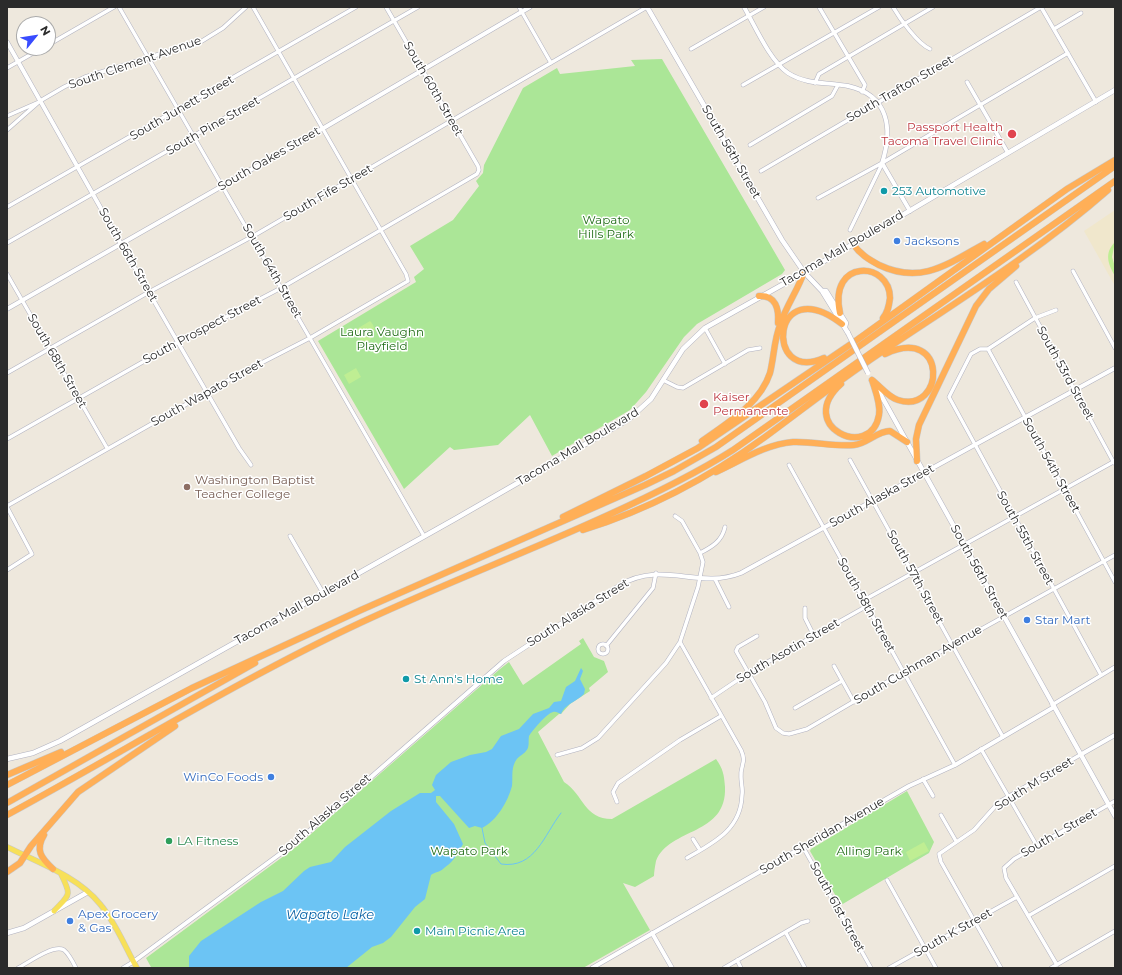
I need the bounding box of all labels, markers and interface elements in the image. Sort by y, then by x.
north arrow [16,16,56,56]
text: N [37,23,54,38]
street label: South Clement Avenue [67,33,203,93]
street label: South 60th Street [400,39,466,139]
street label: South Trafton Street [844,53,956,125]
street label: South Junett Street [128,72,236,144]
street label: South Pine Street [164,93,262,159]
street label: South 56th Street [698,103,764,201]
place label: Passport Health Tacoma Travel Clinic [881,120,1003,148]
street label: South Oakes Street [215,124,323,194]
marker: Passport Health Tacoma Travel Clinic [1006,128,1018,140]
street label: South Fife Street [281,162,375,224]
place label: 253 Automotive [892,184,986,198]
marker: 253 Automotive [879,186,889,196]
street label: South 66th Street [95,205,161,305]
street label: Tacoma Mall Boulevard [778,208,906,290]
park label: Wapato Hills Park [578,213,634,241]
street label: South 64th Street [239,221,305,321]
place label: Jacksons [905,234,959,248]
marker: Jacksons [892,236,902,246]
street label: South Prospect Street [140,293,264,367]
street label: South 68th Street [24,311,90,411]
street label: South 53rd Street [1033,324,1097,422]
park label: Laura Vaughn Playfield [340,325,424,353]
street label: South Wapato Street [149,356,265,430]
place label: Kaiser Permanente [713,390,789,418]
marker: Kaiser Permanente [698,398,710,410]
street label: Tacoma Mall Boulevard [514,405,642,489]
street label: South 54th Street [1019,415,1083,515]
street label: South Alaska Street [827,461,937,531]
place label: Washington Baptist Teacher College [195,473,315,501]
marker: Washington Baptist Teacher College [182,482,192,492]
street label: South 55th Street [993,489,1057,587]
street label: South 56th Street [947,522,1011,622]
street label: South 57th Street [883,528,947,626]
street label: South 58th Street [834,555,898,655]
street label: Tacoma Mall Boulevard [232,568,362,648]
street label: South Alaska Street [524,576,632,650]
place label: Star Mart [1035,613,1090,627]
marker: Star Mart [1022,615,1032,625]
street label: South Asotin Street [734,616,842,686]
street label: South Cushman Avenue [851,622,985,708]
place label: St Ann's Home [414,672,503,686]
marker: St Ann's Home [401,674,411,684]
street label: South M Street [992,754,1076,814]
place label: WinCo Foods [183,770,263,784]
street label: South Alaska Street [276,771,374,859]
marker: WinCo Foods [266,772,276,782]
street label: South Sheridan Avenue [757,794,887,878]
street label: South L Street [1018,805,1100,861]
place label: LA Fitness [177,834,238,848]
marker: LA Fitness [164,836,174,846]
park label: Wapato Park [430,844,508,858]
park label: Alling Park [836,844,902,858]
street label: South 61st Street [806,859,868,955]
street label: South K Street [911,906,995,960]
place label: Apex Grocery & Gas [78,907,158,935]
water label: Wapato Lake [286,907,374,923]
marker: Apex Grocery & Gas [65,916,75,926]
place label: Main Picnic Area [425,924,525,938]
marker: Main Picnic Area [412,926,422,936]

